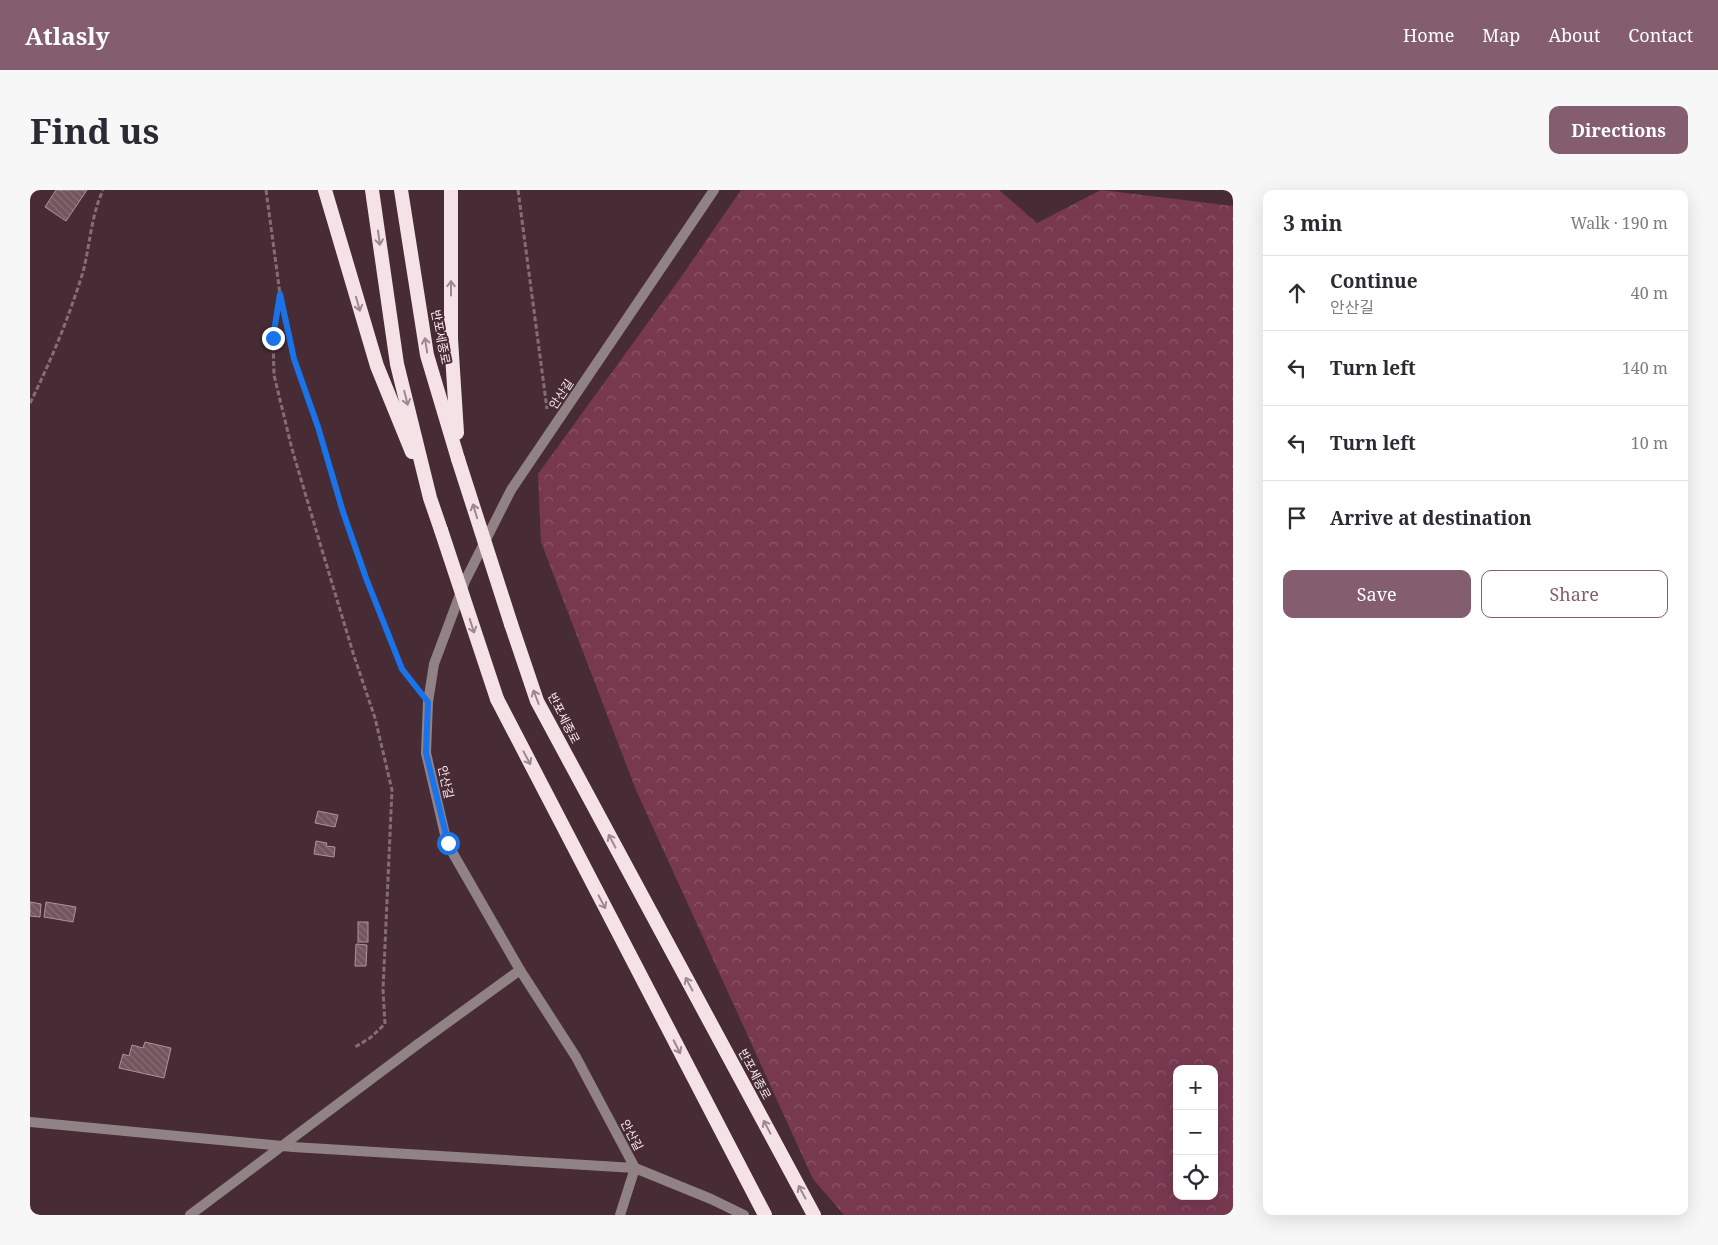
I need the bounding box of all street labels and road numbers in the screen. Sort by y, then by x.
street label: 반포세종로 [427,308,455,366]
street label: 안산길 [545,376,577,412]
street label: 반포세종로 [544,690,584,746]
street label: 안산길 [434,764,458,800]
street label: 반포세종로 [735,1046,775,1102]
street label: 안산길 [617,1116,647,1154]

